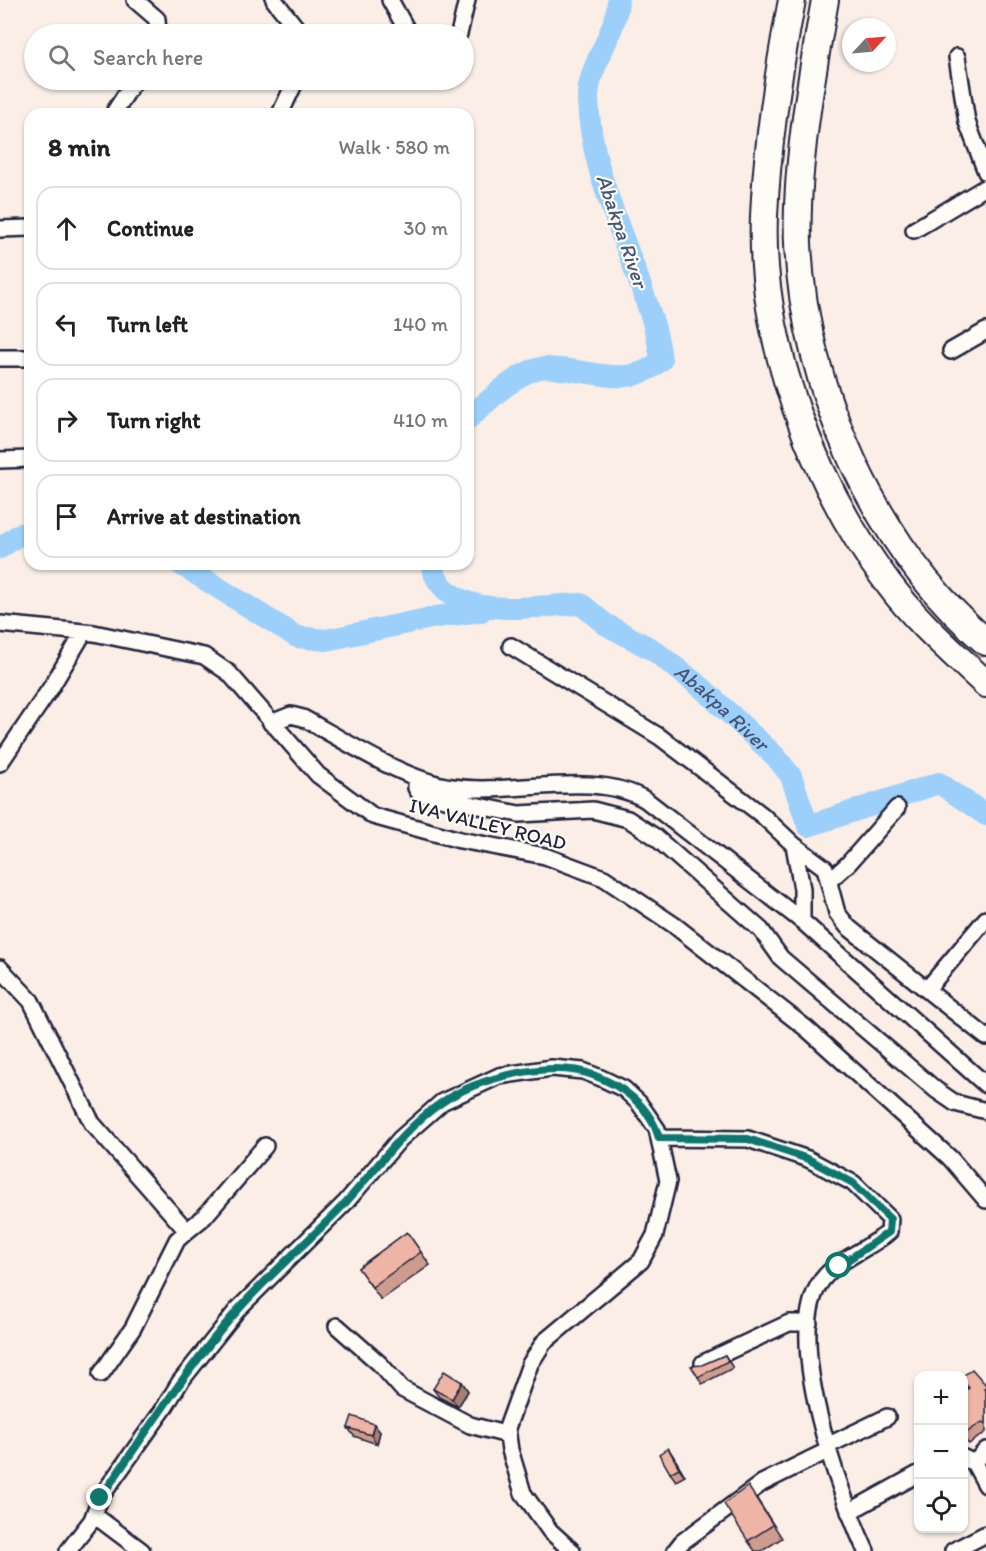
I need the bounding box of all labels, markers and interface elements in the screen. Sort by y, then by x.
north arrow [842,18,896,72]
search box [24,24,474,90]
icon: search [45,41,78,74]
text: Search here [93,44,203,71]
text: 8 min [48,131,110,163]
text: Walk · 580 m [338,135,450,159]
water label: Abakpa River [591,171,654,293]
icon: ahead [50,212,83,245]
text: Continue [107,215,194,242]
text: 30 m [403,216,448,240]
icon: left [50,308,83,341]
text: Turn left [107,311,188,338]
text: 140 m [393,312,448,336]
icon: right [50,404,83,437]
text: Turn right [107,407,201,434]
text: 410 m [393,408,448,432]
icon: arrive [50,500,83,533]
text: Arrive at destination [107,503,301,530]
water label: Abakpa River [670,659,776,757]
street label: IVA VALLEY ROAD [407,793,569,855]
route start [825,1252,851,1278]
map controls [914,1371,968,1533]
button: + [914,1371,968,1425]
button: − [914,1425,968,1479]
button: locate [914,1479,968,1533]
route end [86,1484,112,1510]

